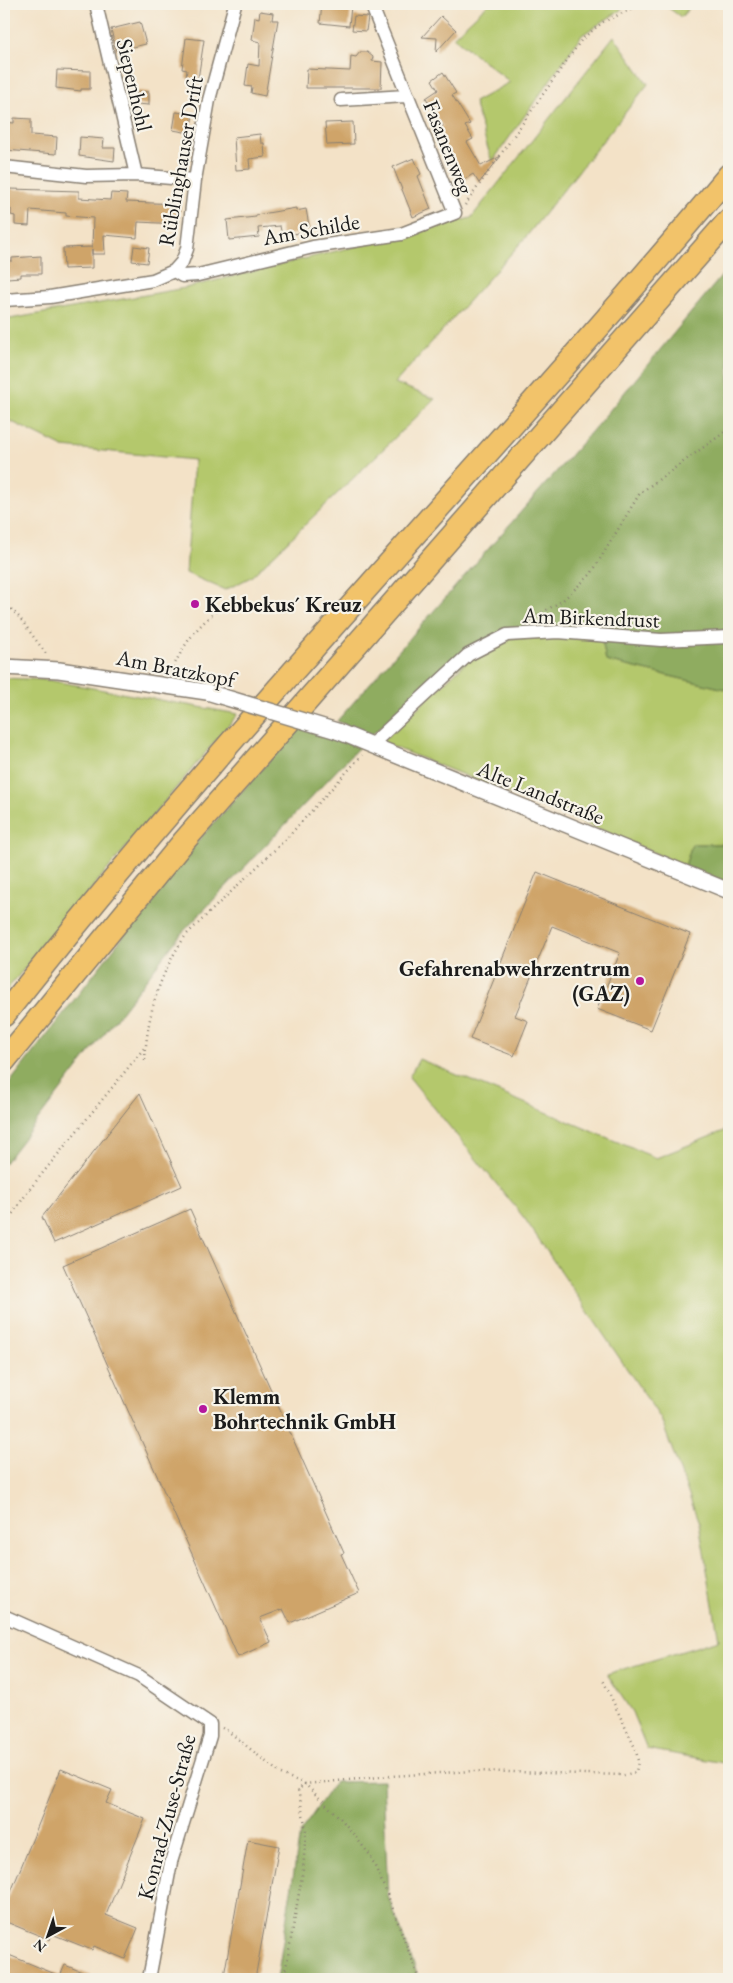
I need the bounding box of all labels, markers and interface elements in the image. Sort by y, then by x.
street label: Siepenhohl [110,36,159,134]
street label: Rüblinghauser Drift [151,74,210,249]
street label: Fasanenweg [417,96,481,199]
street label: Am Schilde [260,207,362,252]
place label: Kebbekus´ Kreuz [205,590,362,619]
marker: Kebbekus´ Kreuz [189,598,201,610]
street label: Am Birkendrust [521,601,660,634]
street label: Am Bratzkopf [113,643,241,695]
street label: Alte Landstraße [472,753,609,831]
place label: Gefahrenabwehrzentrum (GAZ) [399,954,630,1008]
marker: Gefahrenabwehrzentrum (GAZ) [634,975,646,987]
place label: Klemm Bohrtechnik GmbH [213,1382,397,1436]
marker: Klemm Bohrtechnik GmbH [197,1403,209,1415]
street label: Konrad-Zuse-Straße [130,1731,203,1903]
north arrow [22,1910,72,1960]
text: N [29,1935,50,1956]

